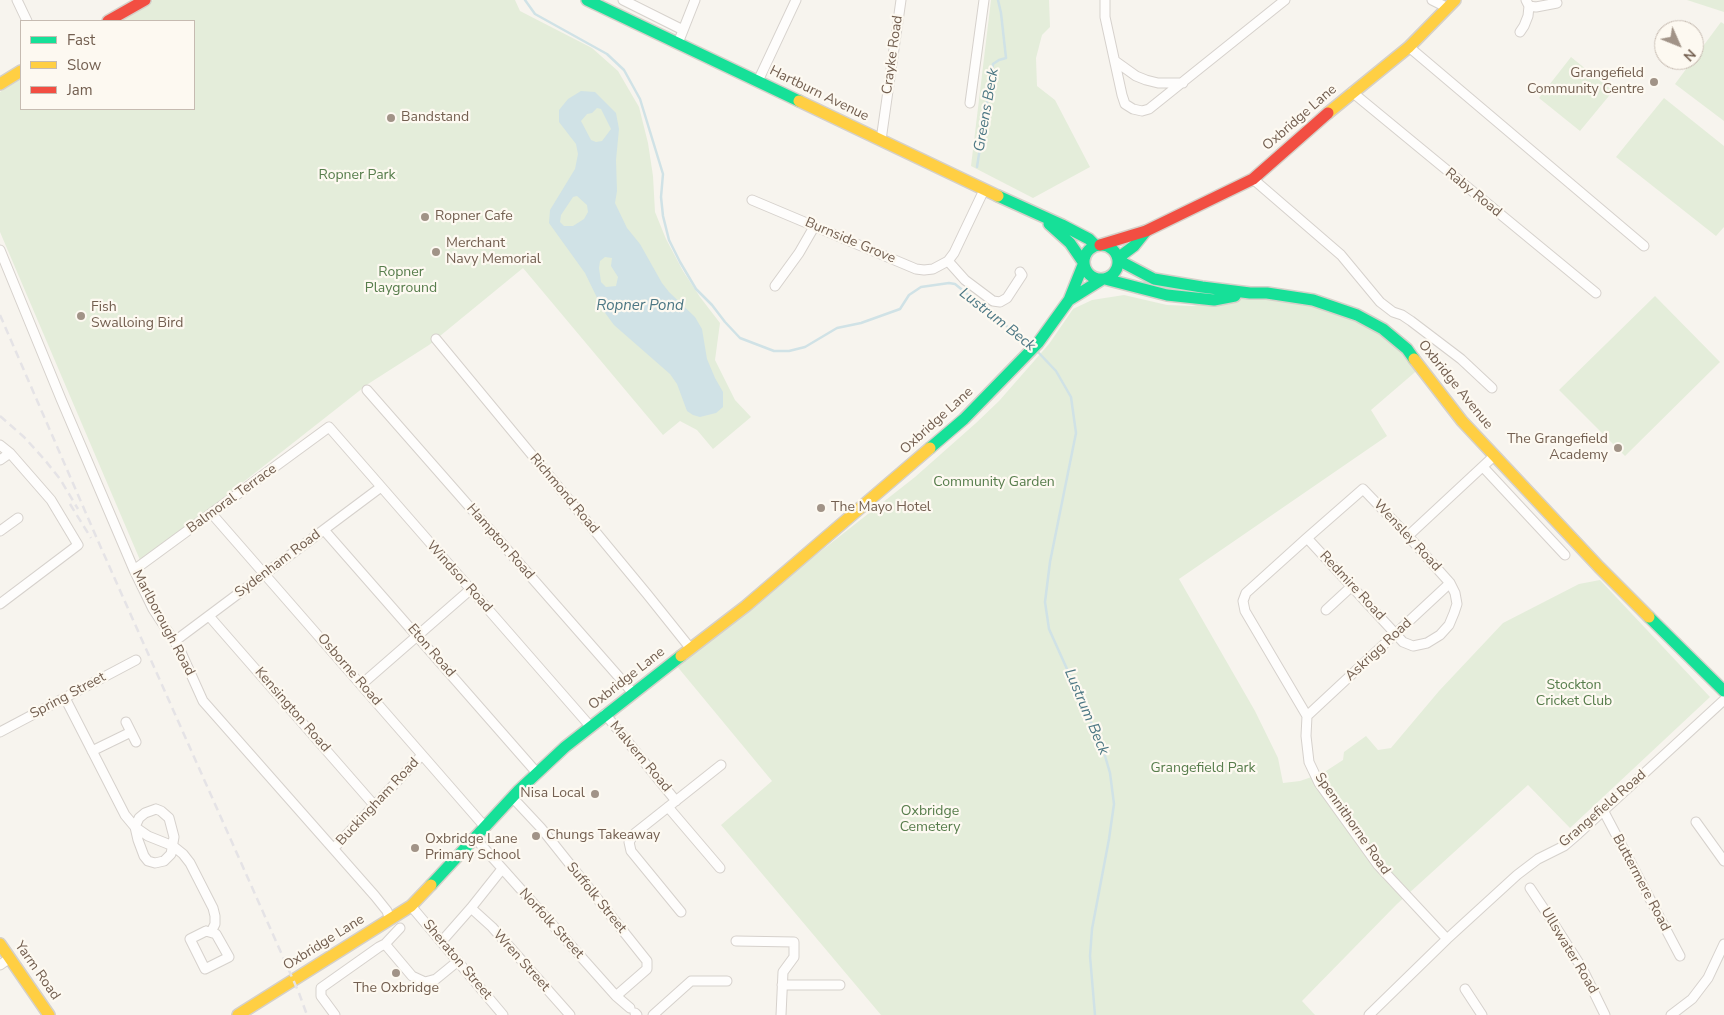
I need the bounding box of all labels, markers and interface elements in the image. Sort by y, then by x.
street label: Crayke Road [879,15,907,95]
legend [20,20,195,110]
north arrow [1654,20,1704,70]
text: Fast [67,30,95,50]
text: N [1679,45,1700,65]
text: Slow [67,55,101,75]
street label: Hartburn Avenue [767,63,871,125]
place label: Grangefield Community Centre [1527,66,1644,98]
water label: Greens Beck [971,67,1003,153]
marker: Grangefield Community Centre [1648,76,1660,88]
text: Jam [67,80,93,100]
street label: Oxbridge Lane [1260,81,1340,155]
place label: Bandstand [401,110,469,126]
marker: Bandstand [385,112,397,124]
street label: Raby Road [1441,165,1505,221]
park label: Ropner Park [318,168,396,184]
place label: Ropner Cafe [435,209,513,225]
marker: Ropner Cafe [419,211,431,223]
street label: Burnside Grove [802,214,898,268]
place label: Merchant Navy Memorial [446,236,541,268]
marker: Merchant Navy Memorial [430,246,442,258]
park label: Ropner Playground [365,265,437,298]
water label: Lustrum Beck [955,285,1039,355]
water label: Ropner Pond [596,297,684,315]
place label: Fish Swalloing Bird [91,300,183,332]
marker: Fish Swalloing Bird [75,310,87,322]
street label: Oxbridge Avenue [1414,337,1496,433]
street label: Oxbridge Lane [897,384,977,458]
place label: The Grangefield Academy [1507,432,1608,464]
marker: The Grangefield Academy [1612,442,1624,454]
street label: Richmond Road [526,451,602,537]
street label: Balmoral Terrace [184,461,280,537]
park label: Community Garden [933,475,1055,491]
street label: Wensley Road [1370,497,1444,575]
place label: The Mayo Hotel [831,500,931,516]
street label: Hampton Road [463,501,537,583]
marker: The Mayo Hotel [815,502,827,514]
street label: Sydenham Road [232,526,324,602]
street label: Windsor Road [422,538,496,616]
street label: Redmire Road [1316,548,1388,624]
street label: Marlborough Road [128,567,198,679]
street label: Askrigg Road [1342,615,1416,685]
street label: Eton Road [403,621,459,681]
street label: Osborne Road [313,631,385,709]
street label: Oxbridge Lane [585,644,669,714]
street label: Kensington Road [251,664,333,756]
water label: Lustrum Beck [1060,666,1112,758]
street label: Spring Street [27,669,109,723]
park label: Stockton Cricket Club [1536,678,1612,710]
street label: Malvern Road [606,718,674,796]
street label: Buckingham Road [333,755,423,849]
park label: Grangefield Park [1150,761,1256,777]
street label: Grangefield Road [1556,767,1650,851]
street label: Spennithorne Road [1311,770,1393,878]
place label: Nisa Local [520,786,585,802]
marker: Nisa Local [589,788,601,800]
park label: Oxbridge Cemetery [900,804,960,836]
place label: Chungs Takeaway [546,828,660,844]
marker: Chungs Takeaway [530,830,542,842]
place label: Oxbridge Lane Primary School [425,832,520,864]
street label: Buttermere Road [1608,832,1674,934]
marker: Oxbridge Lane Primary School [409,842,421,854]
street label: Suffolk Street [562,859,630,937]
street label: Norfolk Street [515,885,587,963]
street label: Ullswater Road [1537,905,1601,997]
street label: Oxbridge Lane [280,911,368,975]
street label: Sheraton Street [419,917,495,1003]
street label: Wren Street [489,927,553,995]
street label: Yarm Road [11,938,63,1004]
marker: The Oxbridge [390,967,402,979]
place label: The Oxbridge [353,981,439,997]

